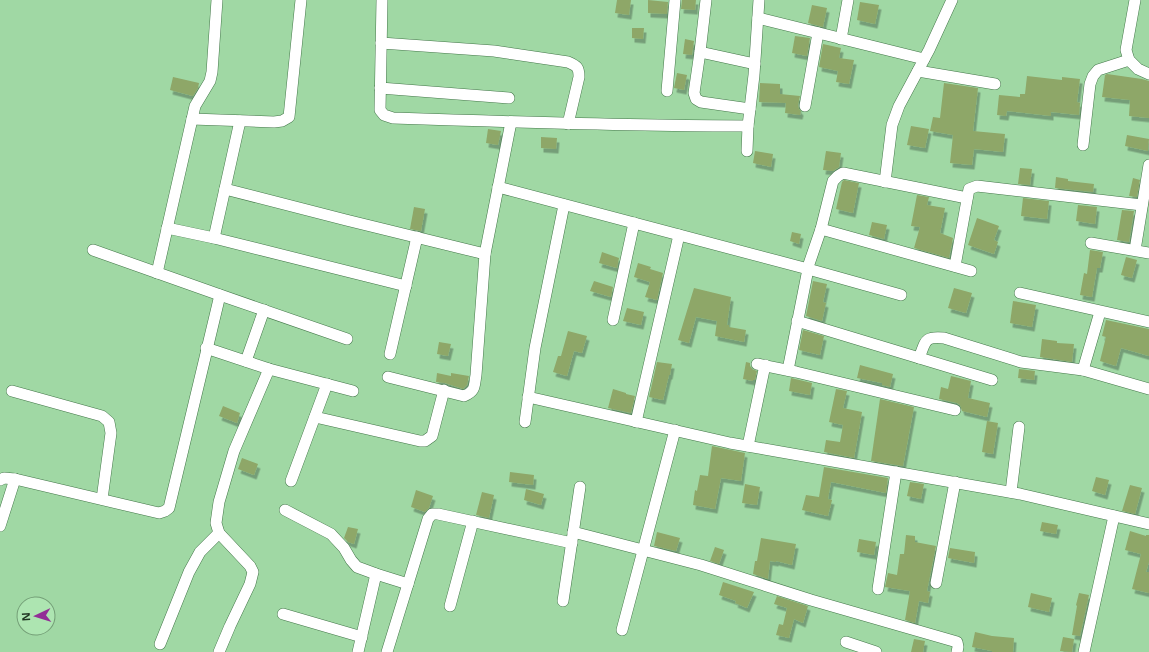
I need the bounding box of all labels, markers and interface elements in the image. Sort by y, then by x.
north arrow [16,596,56,636]
text: N [18,612,33,622]

